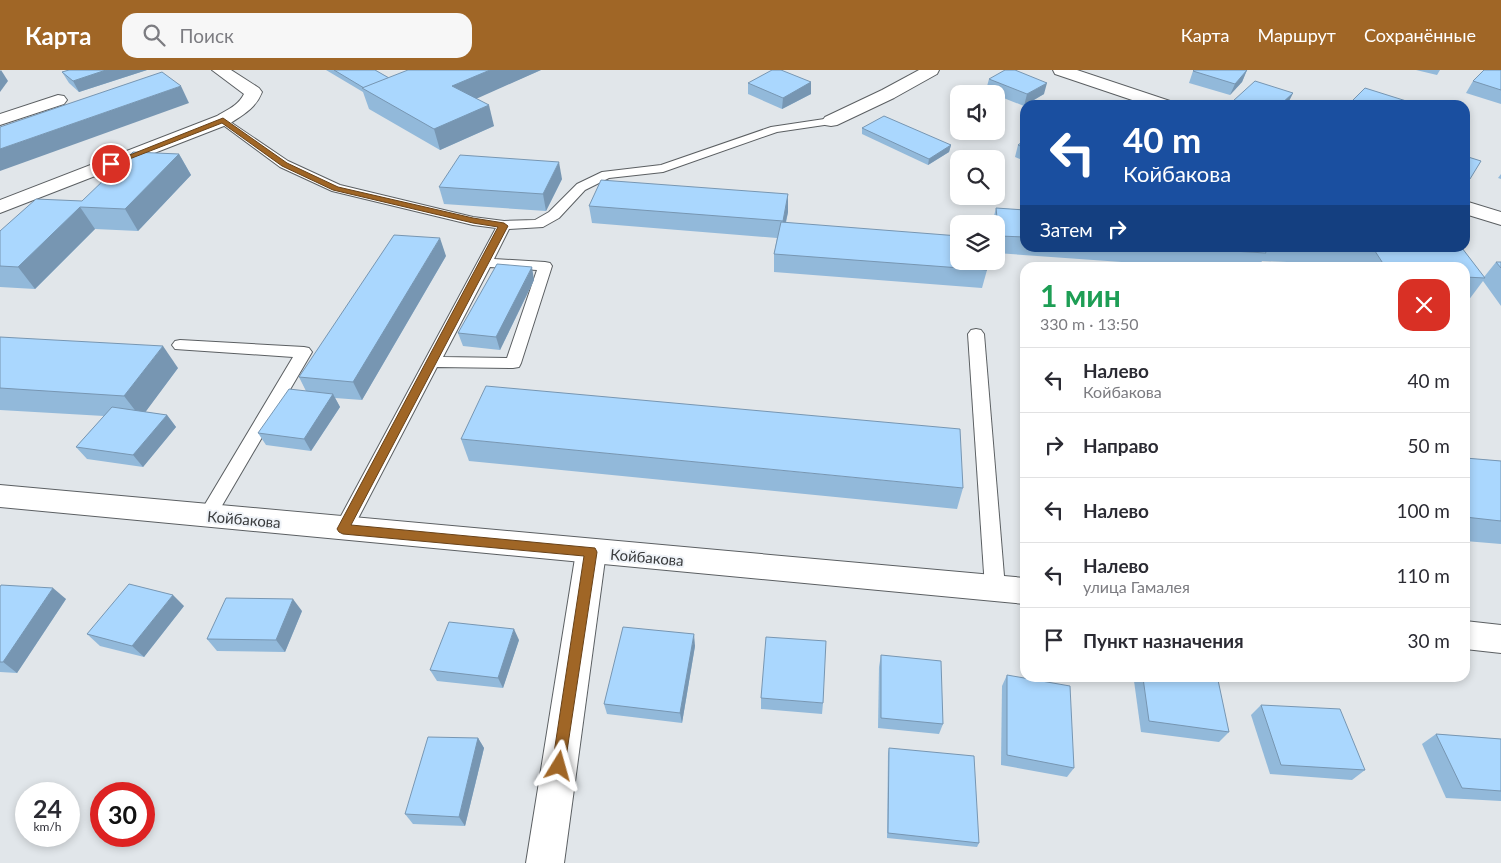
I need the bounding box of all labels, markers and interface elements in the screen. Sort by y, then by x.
search box [122,13,472,58]
text: Карта [25,21,92,50]
icon: search [140,21,168,49]
text: Поиск [180,24,234,47]
text: Карта [1181,24,1229,46]
text: Маршрут [1257,24,1336,46]
text: Сохранённые [1364,24,1476,46]
map controls [950,85,1005,270]
button: sound [950,85,1005,140]
text: 40 m [1123,118,1201,160]
icon: left [1040,120,1105,185]
pin [90,143,132,185]
icon: arrive [97,150,125,178]
button: search [950,150,1005,205]
text: Койбакова [1123,160,1231,187]
button: layers [950,215,1005,270]
icon: right [1103,215,1131,243]
text: Затем [1040,218,1093,241]
text: 1 мин [1040,277,1121,313]
button: close [1398,279,1450,331]
text: 330 m · 13:50 [1040,314,1139,333]
text: Налево [1083,359,1149,382]
icon: left [1040,366,1068,394]
text: 40 m [1407,369,1450,392]
text: Койбакова [1083,382,1162,401]
icon: right [1040,431,1068,459]
text: Направо [1083,434,1159,457]
text: 50 m [1407,434,1450,457]
icon: left [1040,496,1068,524]
text: Налево [1083,499,1149,522]
text: 100 m [1396,499,1450,522]
street label: Койбакова [206,507,282,531]
street label: Койбакова [609,545,685,569]
text: Налево [1083,554,1149,577]
icon: left [1040,561,1068,589]
text: 110 m [1396,564,1450,587]
text: улица Гамалея [1083,577,1190,596]
icon: arrive [1040,626,1068,654]
text: Пункт назначения [1083,629,1244,652]
text: 30 m [1407,629,1450,652]
position arrow [532,739,584,791]
speed limit sign: 30 [90,782,155,847]
text: 24 [33,793,62,823]
text: km/h [33,819,62,834]

